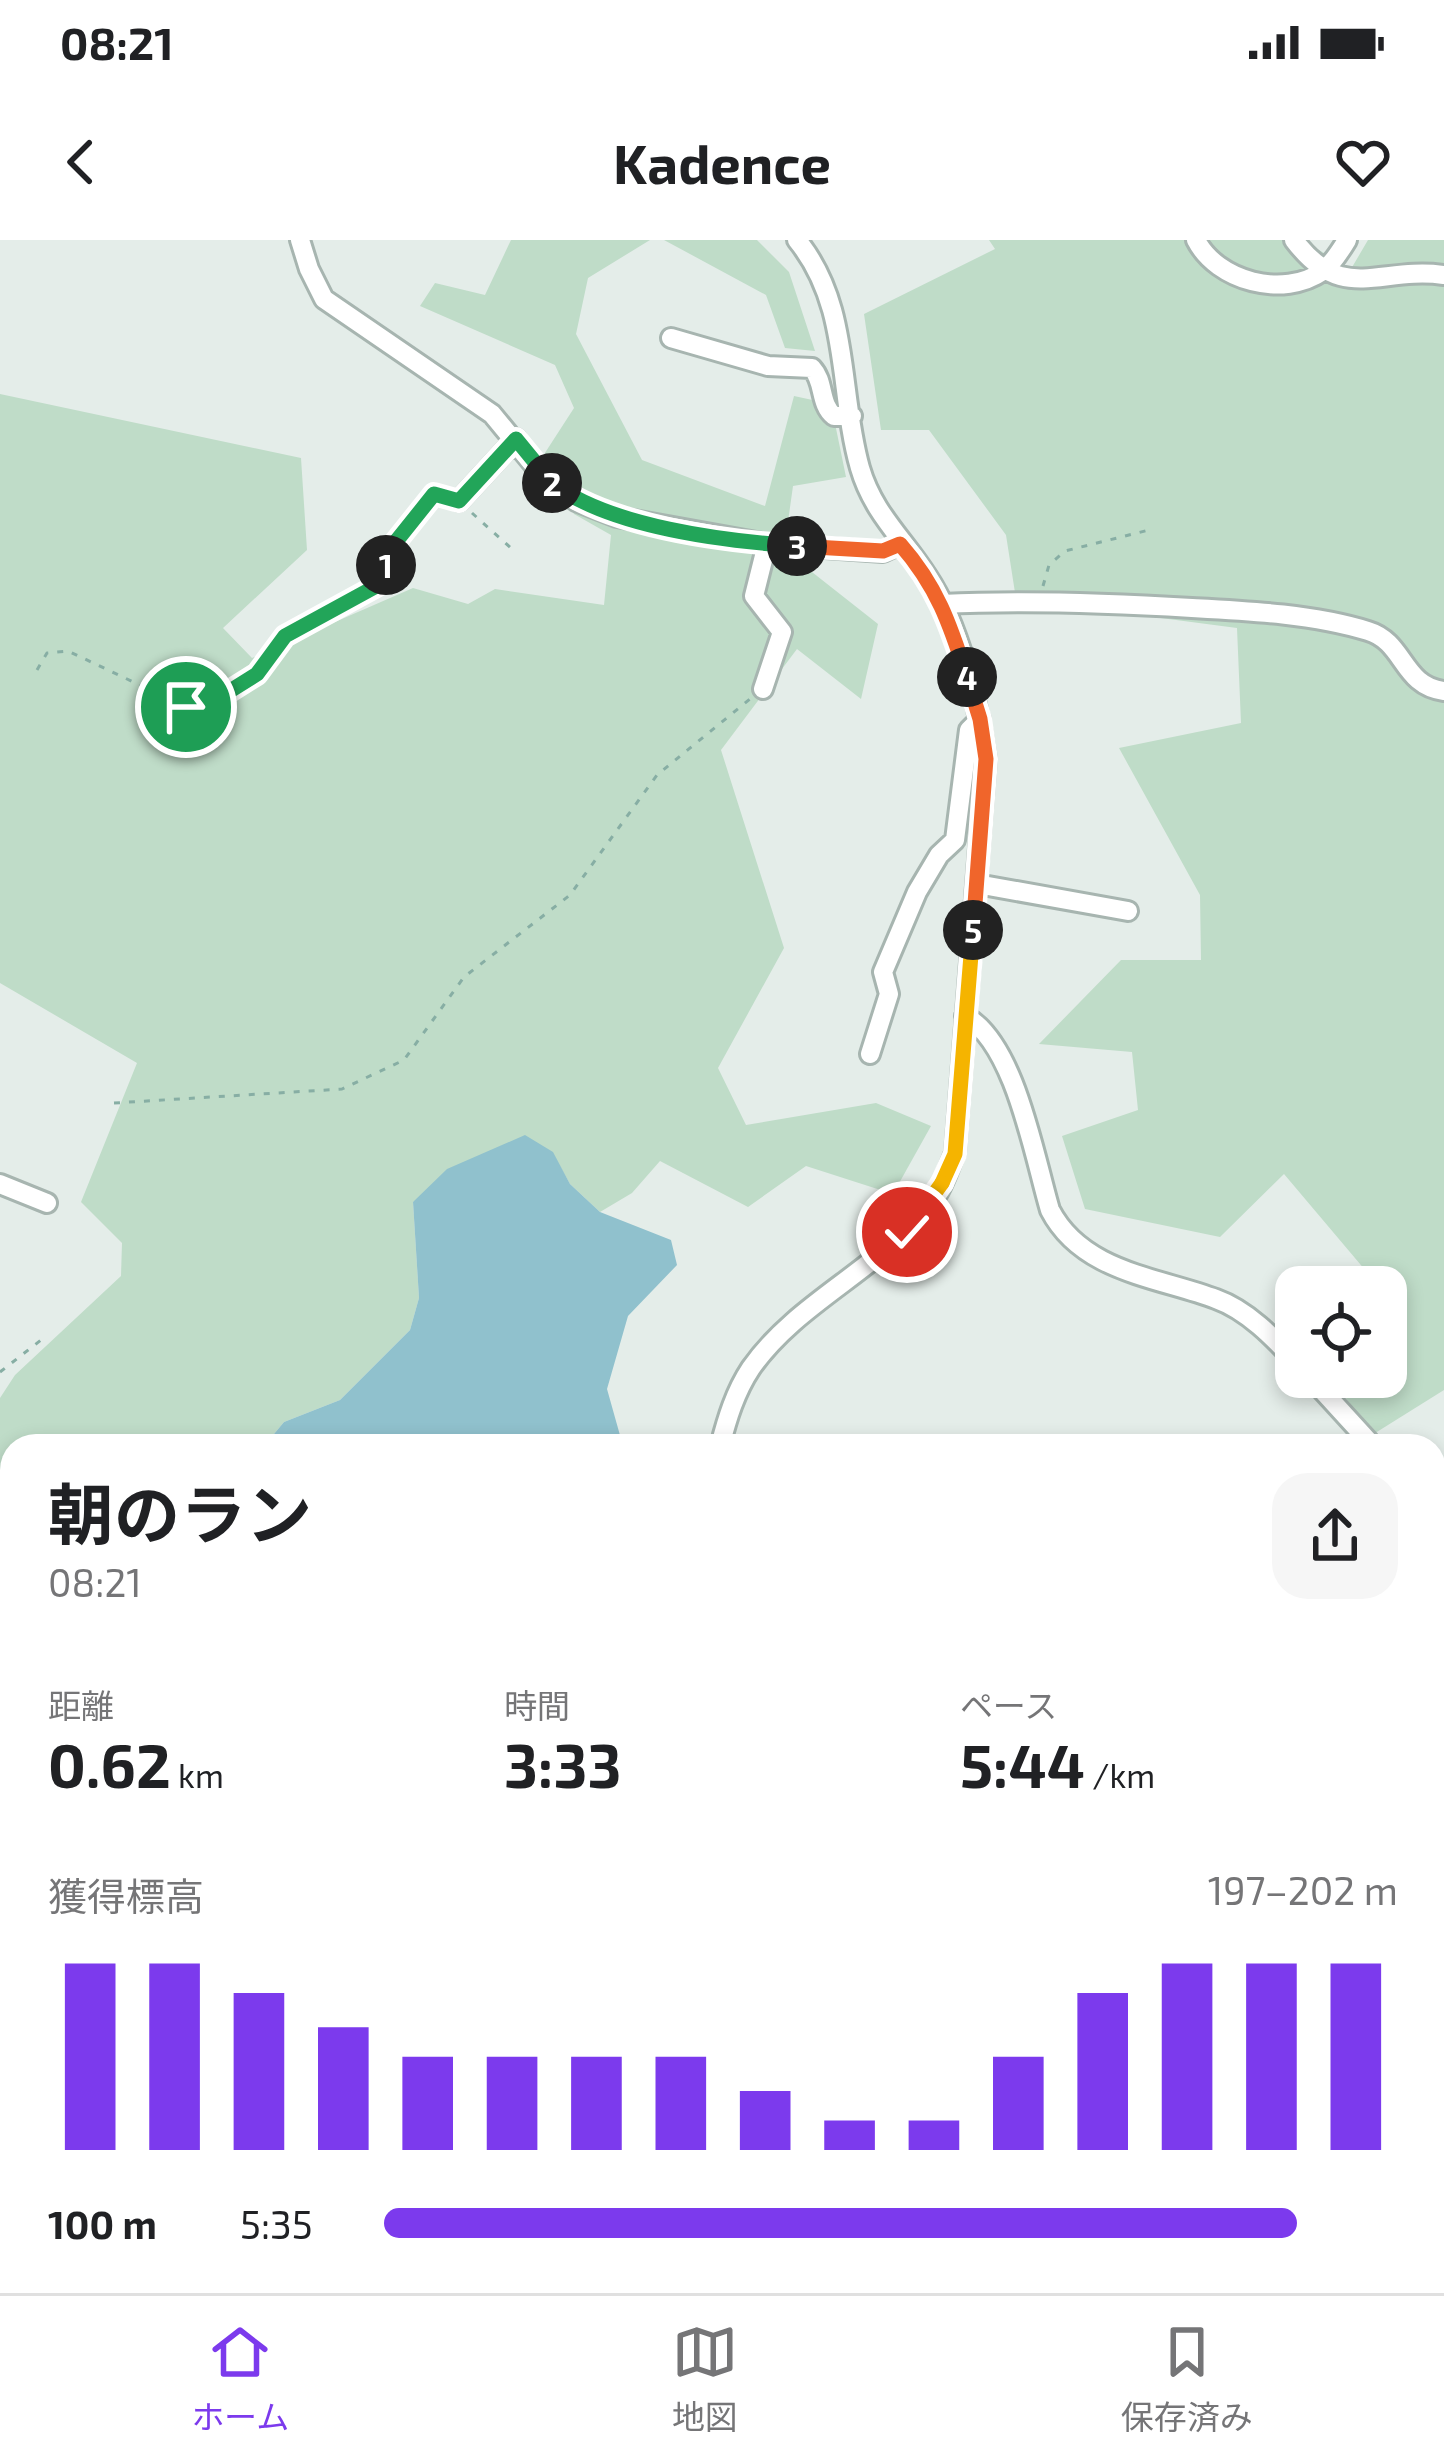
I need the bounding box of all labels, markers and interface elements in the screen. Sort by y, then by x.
text: 08:21 [60,15,174,69]
icon: back [48,129,114,195]
icon: heart [1330,129,1396,195]
text: Kadence [613,130,831,195]
pin: 2 [522,453,582,513]
text: 2 [542,463,562,503]
pin: 3 [767,516,827,576]
text: 3 [788,526,806,566]
pin: 1 [356,535,416,595]
text: 1 [379,545,393,585]
pin: 4 [937,647,997,707]
pin [135,656,237,758]
text: 4 [956,657,978,697]
icon: arrive [153,674,219,740]
pin: 5 [943,900,1003,960]
text: 5 [964,910,982,950]
pin [856,1181,958,1283]
icon: check [874,1199,940,1265]
map controls [1275,1266,1407,1398]
button: locate [1275,1266,1407,1398]
text: 朝のラン [48,1473,312,1552]
button: share [1272,1473,1398,1599]
text: 08:21 [48,1558,142,1605]
text: 距離 [48,1685,114,1725]
text: 時間 [504,1685,570,1725]
text: ペース [960,1685,1057,1725]
text: 0.62 [48,1728,171,1800]
text: 3:33 [504,1728,621,1800]
text: 5:44 [960,1728,1085,1800]
text: km [171,1755,224,1795]
text: /km [1085,1755,1155,1795]
text: 197–202 m [1208,1866,1398,1913]
text: 獲得標高 [48,1872,204,1919]
text: 100 m [48,2200,157,2247]
text: 5:35 [240,2200,313,2247]
tab: ホーム [191,2319,289,2439]
tab: 地図 [672,2319,738,2439]
tab: 保存済み [1121,2319,1253,2439]

